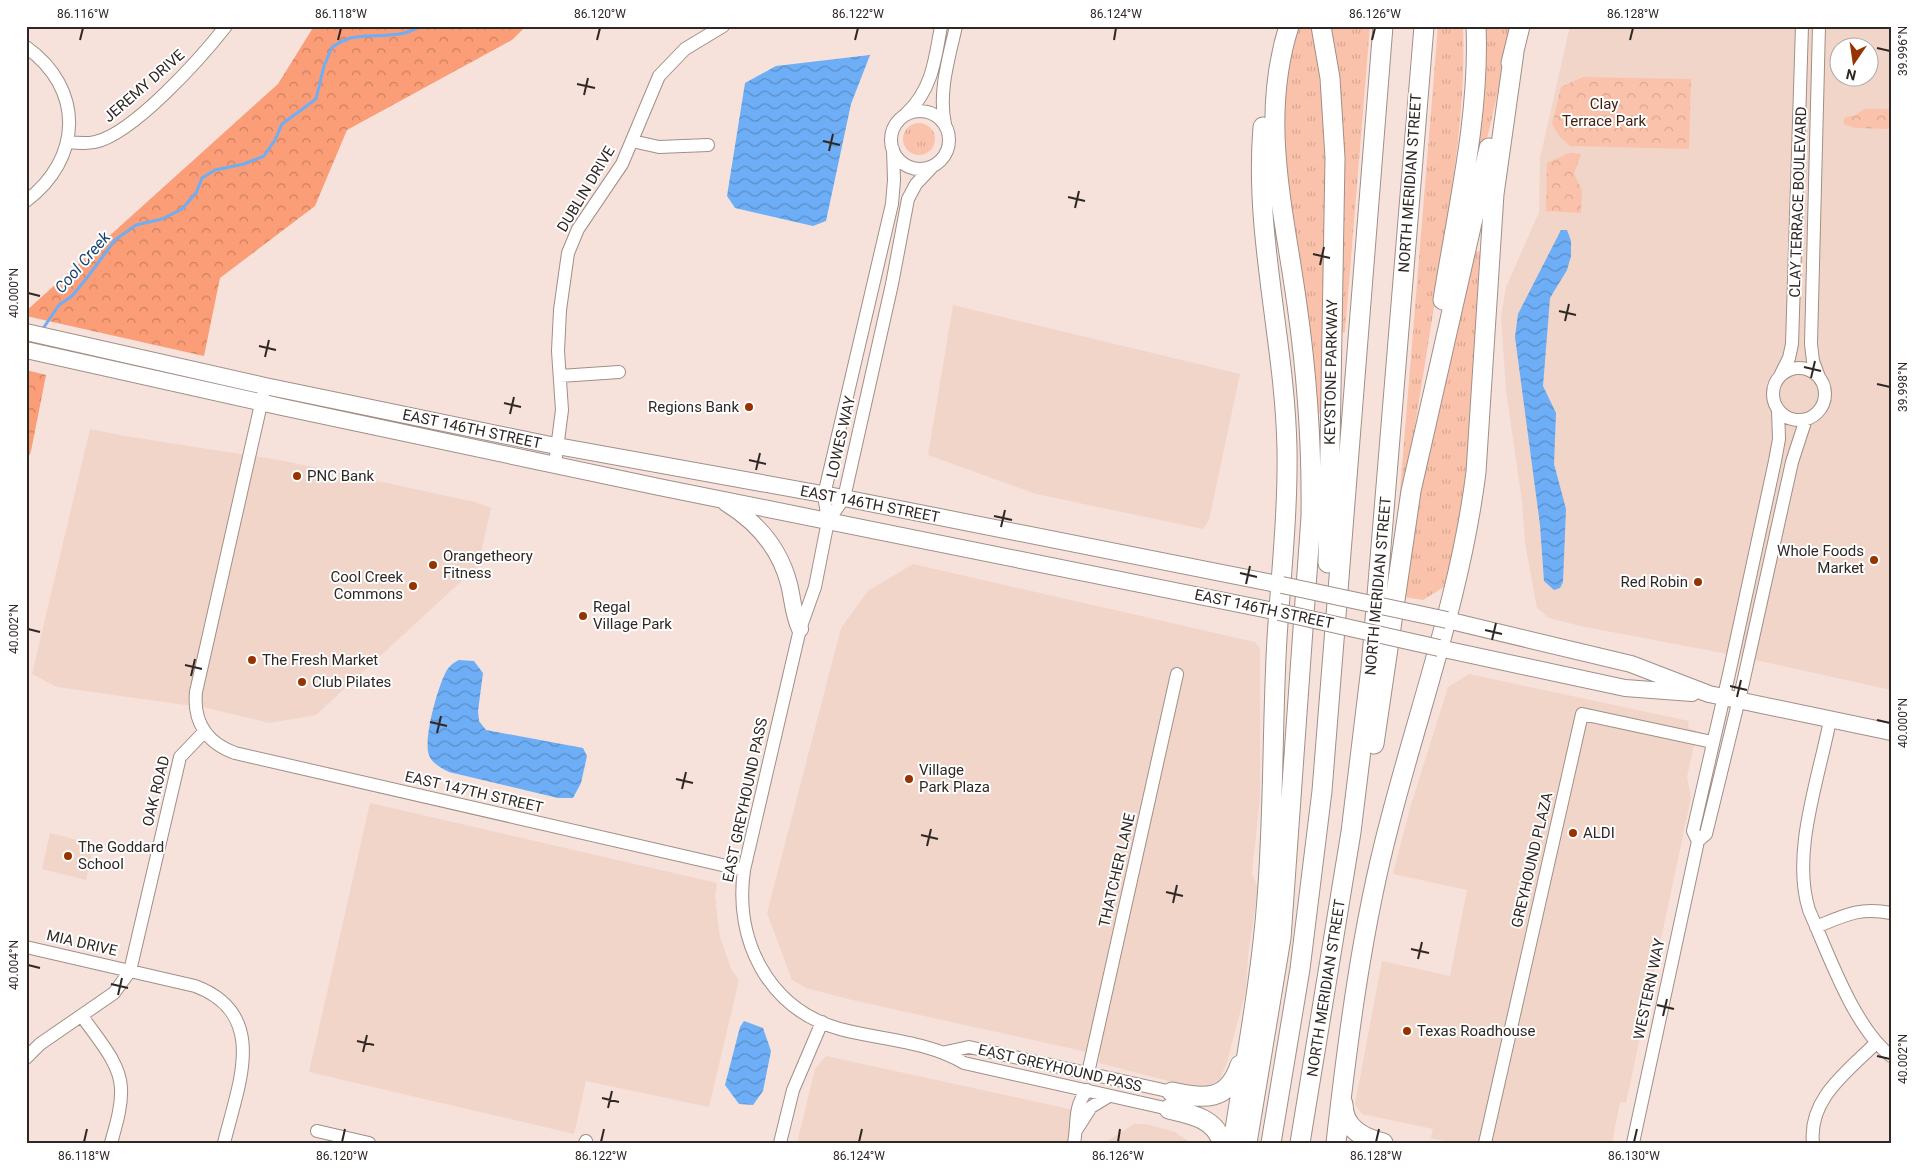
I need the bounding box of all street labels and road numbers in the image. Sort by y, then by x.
street label: JEREMY DRIVE [100,46,189,126]
street label: NORTH MERIDIAN STREET [1395,93,1425,273]
street label: CLAY TERRACE BOULEVARD [1786,106,1810,298]
street label: DUBLIN DRIVE [553,143,619,235]
street label: KEYSTONE PARKWAY [1321,299,1341,445]
street label: LOWES WAY [823,394,859,480]
street label: EAST 146TH STREET [401,405,543,453]
street label: EAST 146TH STREET [799,482,941,526]
street label: NORTH MERIDIAN STREET [1361,496,1395,676]
street label: EAST 146TH STREET [1193,585,1335,633]
street label: EAST GREYHOUND PASS [719,716,771,884]
street label: OAK ROAD [139,754,173,828]
street label: EAST 147TH STREET [403,767,545,817]
street label: GREYHOUND PLAZA [1508,790,1556,929]
street label: THATCHER LANE [1095,811,1139,929]
street label: NORTH MERIDIAN STREET [1303,898,1349,1078]
street label: MIA DRIVE [45,926,120,960]
street label: WESTERN WAY [1629,937,1669,1041]
street label: EAST GREYHOUND PASS [976,1040,1144,1096]

